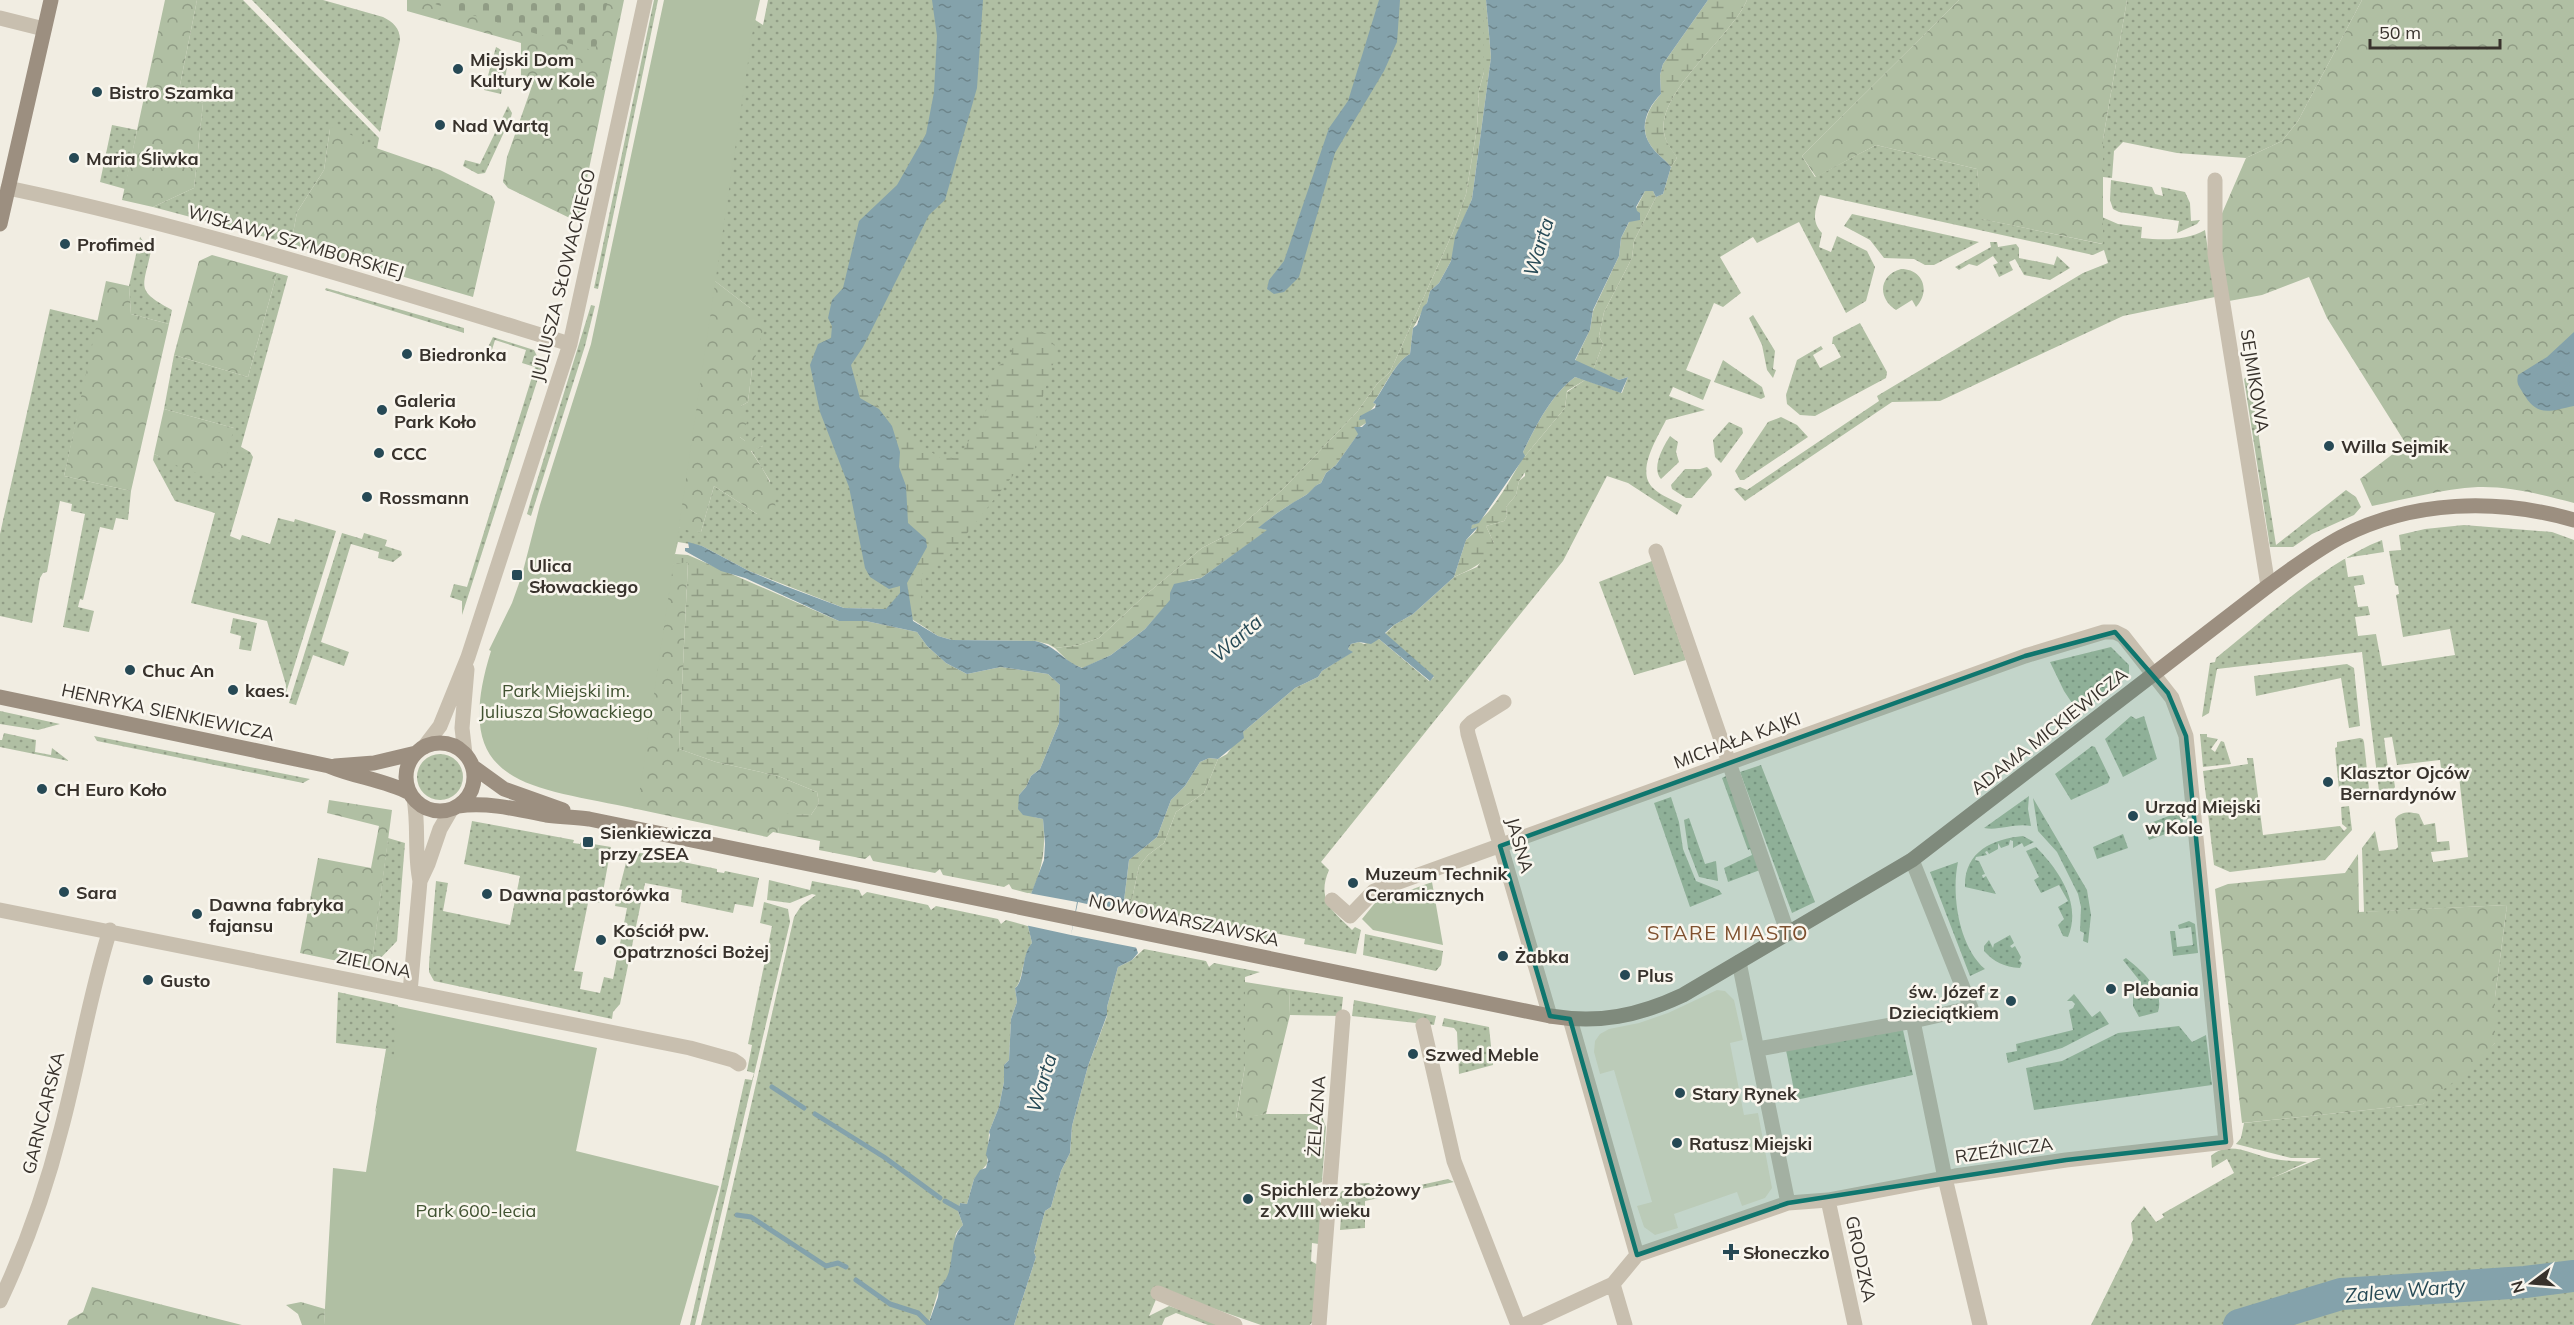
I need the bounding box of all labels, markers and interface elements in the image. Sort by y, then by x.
scale bar [2370,12,2500,50]
text: 50 m [2379,21,2421,44]
place label: Miejski Dom Kultury w Kole [470,48,595,92]
marker: Miejski Dom Kultury w Kole [451,62,465,76]
place label: Bistro Szamka [109,81,234,104]
marker: Bistro Szamka [90,85,104,99]
place label: Nad Wartą [452,114,549,137]
marker: Nad Wartą [433,118,447,132]
place label: Maria Śliwka [86,147,199,170]
marker: Maria Śliwka [67,151,81,165]
street label: JULIUSZA SŁOWACKIEGO [525,166,601,384]
street label: WISŁAWY SZYMBORSKIEJ [185,200,407,284]
water label: Warta [1517,215,1559,279]
place label: Profimed [77,233,155,256]
marker: Profimed [58,237,72,251]
street label: SEJMIKOWA [2235,328,2275,434]
place label: Biedronka [419,343,507,366]
marker: Biedronka [400,347,414,361]
place label: Galeria Park Koło [394,389,476,433]
marker: Galeria Park Koło [375,403,389,417]
place label: Willa Sejmik [2341,435,2449,458]
marker: Willa Sejmik [2322,439,2336,453]
place label: CCC [391,442,427,465]
marker: CCC [372,446,386,460]
place label: Rossmann [379,486,469,509]
marker: Rossmann [360,490,374,504]
place label: Ulica Słowackiego [529,554,638,598]
marker: Ulica Słowackiego [510,568,524,582]
water label: Warta [1205,609,1267,667]
place label: Chuc An [142,659,214,682]
marker: Chuc An [123,663,137,677]
street label: ADAMA MICKIEWICZA [1966,663,2132,799]
street label: HENRYKA SIENKIEWICZA [59,678,277,746]
place label: kaes. [245,679,289,702]
park label: Park Miejski im. Juliusza Słowackiego [479,679,653,723]
marker: kaes. [226,683,240,697]
street label: MICHAŁA KAJKI [1670,706,1804,774]
place label: Klasztor Ojców Bernardynów [2340,761,2470,805]
marker: Klasztor Ojców Bernardynów [2321,775,2335,789]
place label: CH Euro Koło [54,778,167,801]
marker: CH Euro Koło [35,782,49,796]
place label: Urząd Miejski w Kole [2145,795,2261,839]
marker: Urząd Miejski w Kole [2126,809,2140,823]
street label: JASNA [1501,814,1539,876]
place label: Sienkiewicza przy ZSEA [600,821,712,865]
marker: Sienkiewicza przy ZSEA [581,835,595,849]
place label: Muzeum Technik Ceramicznych [1365,862,1508,906]
marker: Muzeum Technik Ceramicznych [1346,876,1360,890]
place label: Sara [76,881,117,904]
place label: Dawna pastorówka [499,883,670,906]
marker: Sara [57,885,71,899]
marker: Dawna pastorówka [480,887,494,901]
street label: NOWOWARSZAWSKA [1087,889,1281,951]
place label: Dawna fabryka fajansu [209,893,344,937]
marker: Dawna fabryka fajansu [190,907,204,921]
place label: Kościół pw. Opatrzności Bożej [613,919,769,963]
district label: STARE MIASTO [1647,920,1809,945]
marker: Kościół pw. Opatrzności Bożej [594,933,608,947]
street label: ZIELONA [335,945,413,983]
place label: Żabka [1515,945,1569,968]
marker: Żabka [1496,949,1510,963]
place label: Plus [1637,964,1673,987]
marker: Plus [1618,968,1632,982]
place label: Gusto [160,969,210,992]
marker: Gusto [141,973,155,987]
place label: Plebania [2123,978,2199,1001]
place label: św. Józef z Dzieciątkiem [1889,980,1999,1024]
marker: Plebania [2104,982,2118,996]
marker: św. Józef z Dzieciątkiem [2004,994,2018,1008]
place label: Szwed Meble [1425,1043,1539,1066]
marker: Szwed Meble [1406,1047,1420,1061]
street label: GARNCARSKA [17,1049,69,1177]
water label: Warta [1020,1051,1062,1115]
street label: ŻELAZNA [1302,1075,1330,1157]
place label: Stary Rynek [1692,1082,1798,1105]
marker: Stary Rynek [1673,1086,1687,1100]
place label: Ratusz Miejski [1689,1132,1812,1155]
street label: RZEŹNICZA [1954,1132,2054,1168]
marker: Ratusz Miejski [1670,1136,1684,1150]
place label: Spichlerz zbożowy z XVIII wieku [1260,1178,1421,1222]
marker: Spichlerz zbożowy z XVIII wieku [1241,1192,1255,1206]
park label: Park 600-lecia [416,1199,536,1222]
street label: GRODZKA [1841,1214,1881,1304]
place label: Słoneczko [1743,1241,1830,1264]
marker: Słoneczko [1724,1245,1738,1259]
north arrow [2502,1253,2562,1313]
water label: Zalew Warty [2344,1272,2467,1308]
text: N [2506,1279,2529,1296]

